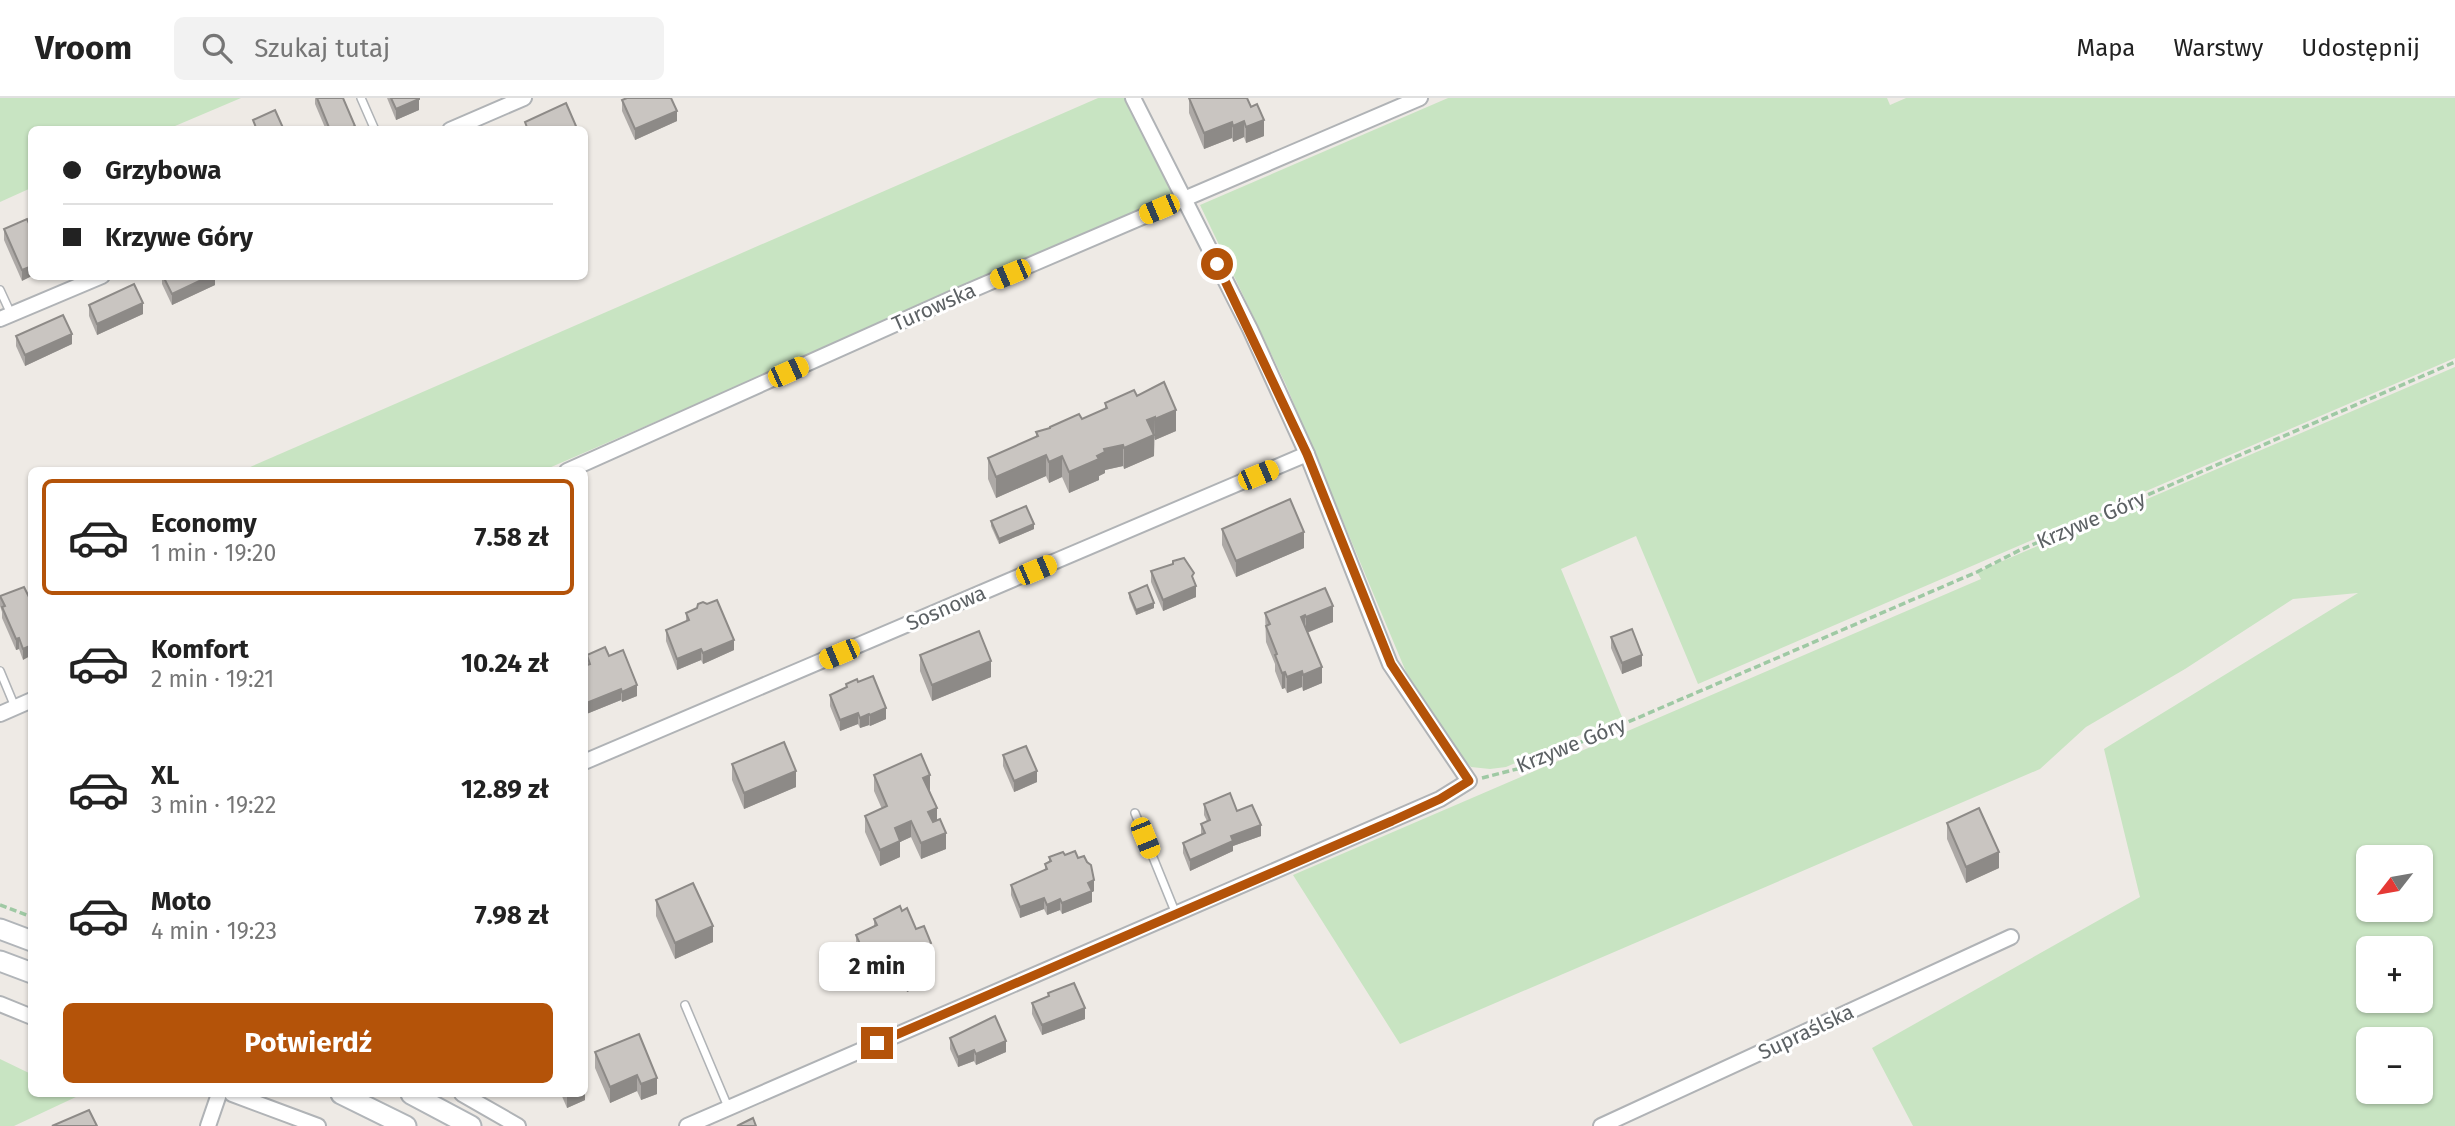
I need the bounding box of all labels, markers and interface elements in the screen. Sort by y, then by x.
search box [174,17,664,80]
text: Vroom [35,28,132,68]
icon: search [198,29,236,67]
text: Szukaj tutaj [254,33,390,64]
text: Mapa [2077,34,2135,62]
text: Warstwy [2173,34,2263,62]
text: Udostępnij [2301,34,2420,62]
text: Grzybowa [105,155,221,186]
car [1136,191,1183,227]
text: Krzywe Góry [105,222,253,253]
route start [1201,248,1233,280]
car [987,256,1034,292]
street label: Turowska [888,277,980,337]
car [765,354,812,390]
car [1235,457,1282,493]
street label: Krzywe Góry [2033,485,2150,555]
icon: car [67,506,130,569]
text: Economy [151,508,257,539]
text: 7.58 zł [474,522,549,553]
text: 1 min · 19:20 [151,539,276,567]
car [1013,552,1060,588]
street label: Sosnowa [902,580,990,636]
icon: car [67,632,130,695]
text: Komfort [151,634,249,665]
car [816,636,863,672]
text: 10.24 zł [461,648,549,679]
text: 2 min · 19:21 [151,665,274,693]
street label: Krzywe Góry [1512,711,1630,779]
icon: car [67,758,130,821]
text: XL [151,760,179,791]
text: 12.89 zł [461,774,549,805]
text: 3 min · 19:22 [151,791,276,819]
car [1128,815,1163,861]
north arrow [2356,845,2432,922]
map controls [2356,845,2433,1104]
icon: car [67,884,130,947]
text: Moto [151,886,211,917]
text: 7.98 zł [474,900,549,931]
text: 4 min · 19:23 [151,917,277,945]
button: + [2356,936,2433,1013]
callout: 2 min [819,942,935,990]
text: 2 min [849,952,905,980]
street label: Supraślska [1754,999,1858,1065]
button: Potwierdź [63,1003,553,1083]
route end [861,1027,893,1059]
button: − [2356,1027,2433,1104]

